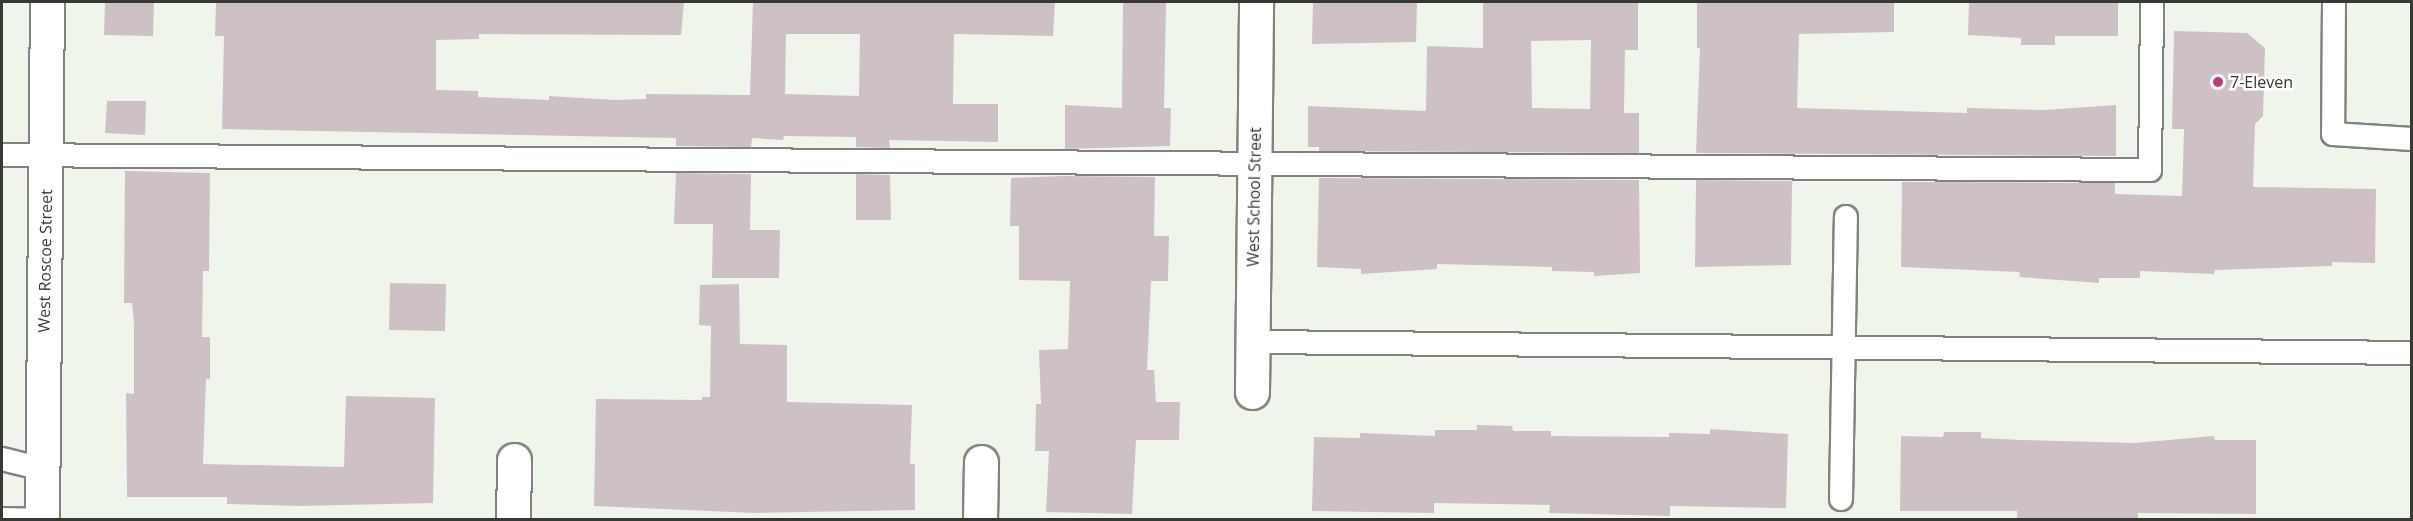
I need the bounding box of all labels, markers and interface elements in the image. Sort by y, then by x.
place label: 7-Eleven [2230,72,2293,92]
marker: 7-Eleven [2211,75,2225,89]
street label: West School Street [1243,127,1265,267]
street label: West Roscoe Street [34,189,56,333]

